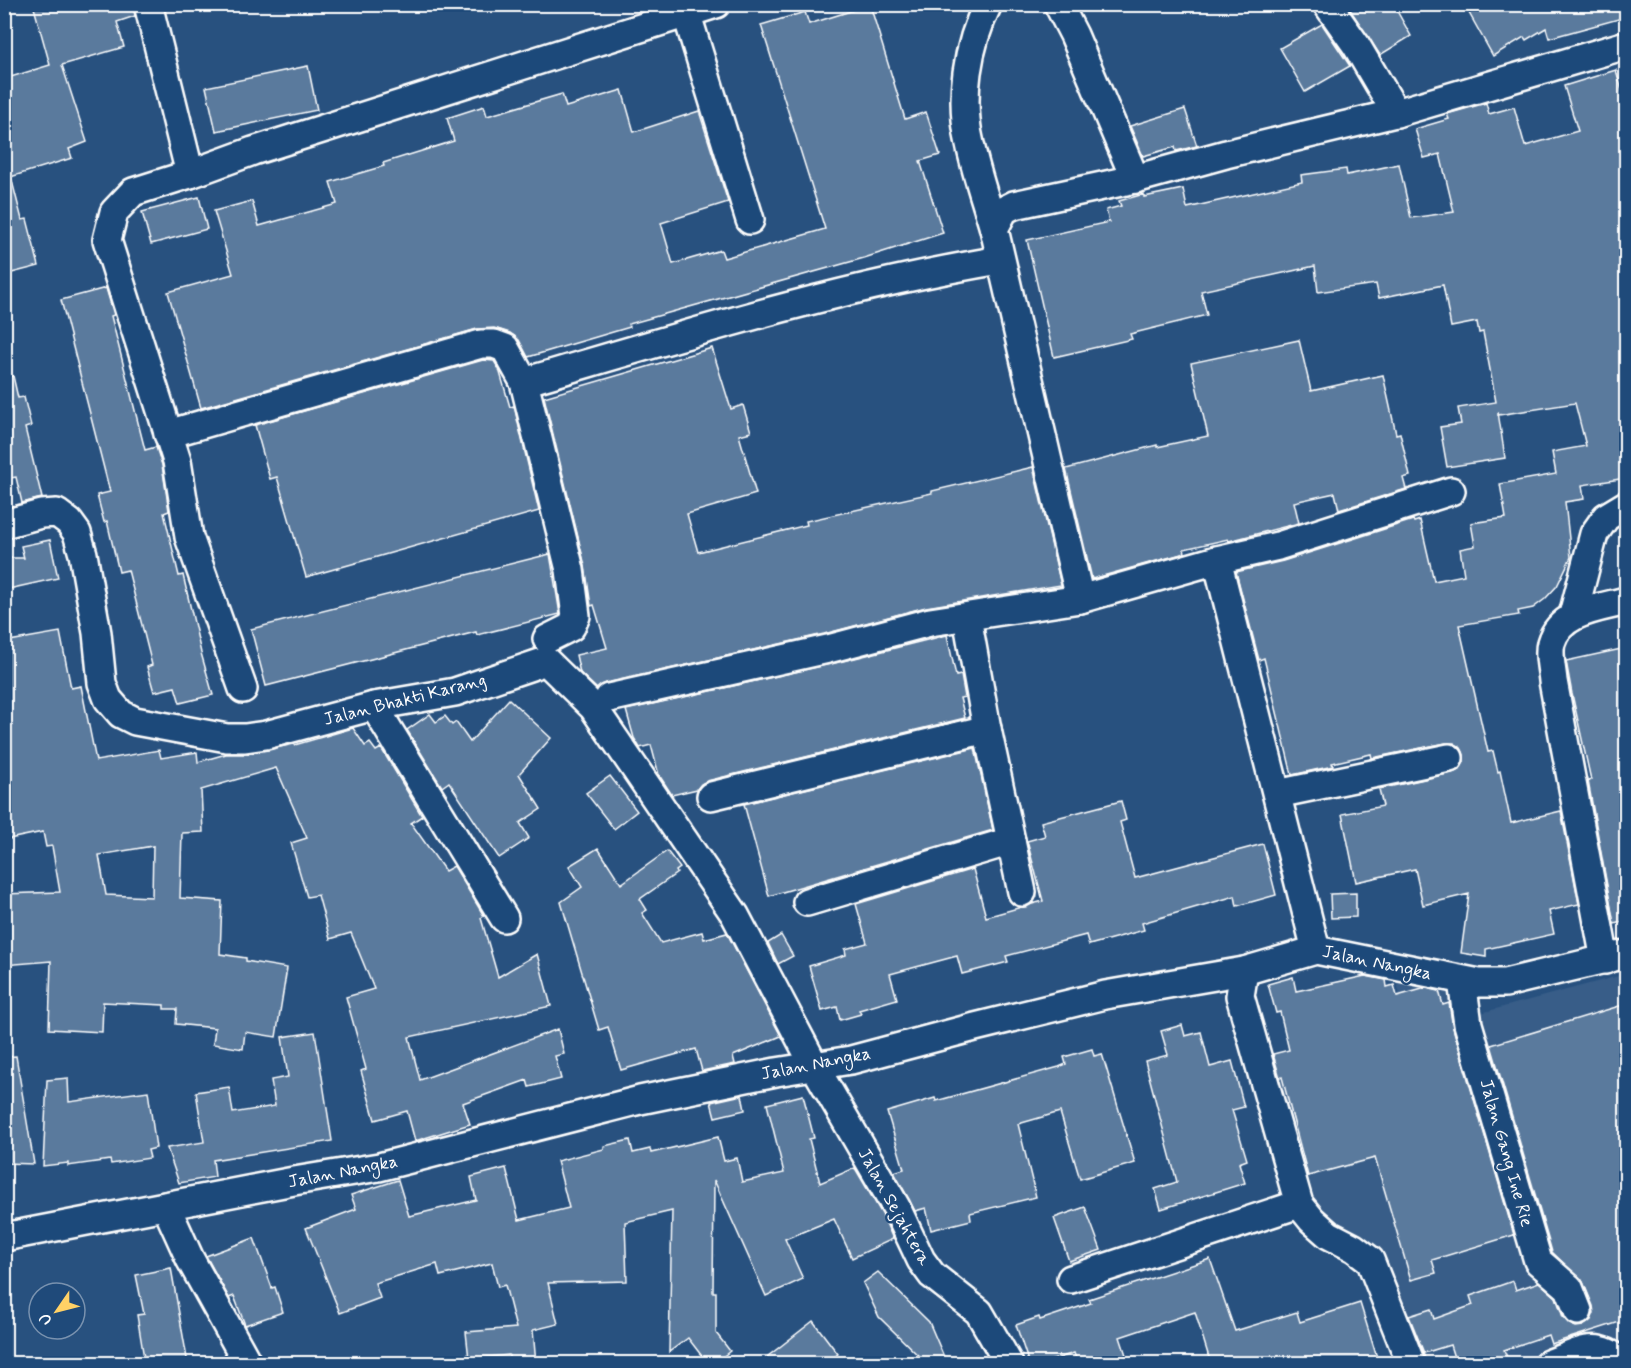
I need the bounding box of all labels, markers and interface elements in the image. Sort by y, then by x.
street label: Jalan Bhakti Karang [321,668,489,732]
street label: Jalan Nangka [1320,940,1434,987]
street label: Jalan Nangka [759,1042,873,1087]
street label: Jalan Gang Ine Rie [1472,1076,1539,1230]
street label: Jalan Sejahtera [852,1144,936,1270]
street label: Jalan Nangka [286,1150,400,1195]
north arrow [27,1281,87,1341]
text: U [34,1308,58,1329]

